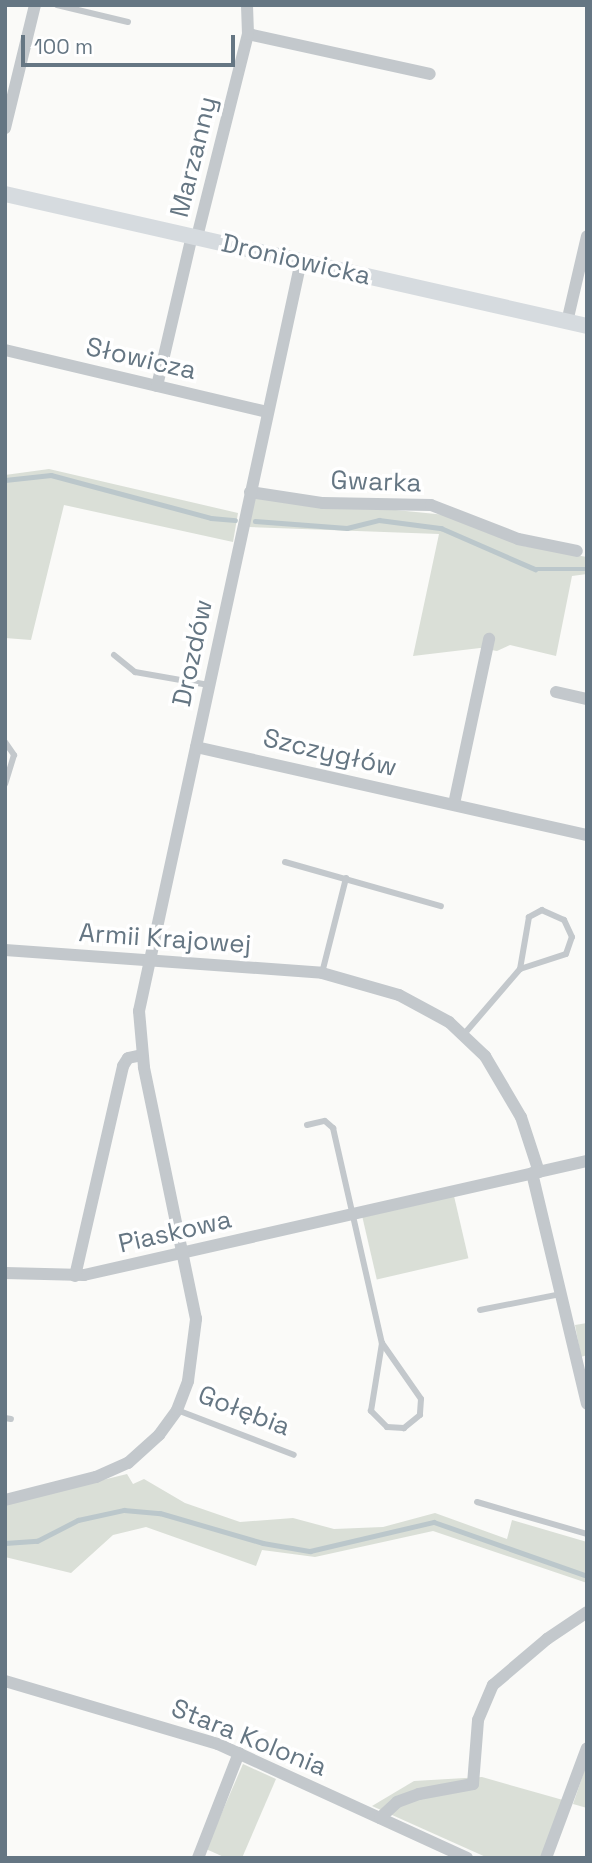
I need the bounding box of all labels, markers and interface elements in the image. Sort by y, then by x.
scale bar [24,21,238,65]
text: 100 m [34,33,93,60]
street label: Marzanny [164,93,224,221]
street label: Droniowicka [218,228,374,292]
street label: Słowicza [83,331,199,387]
street label: Gwarka [330,465,422,499]
street label: Drozdów [166,597,220,709]
street label: Szczygłów [260,722,400,784]
street label: Armii Krajowej [78,917,252,961]
street label: Piaskowa [115,1204,235,1260]
street label: Gołębia [193,1379,295,1443]
street label: Stara Kolonia [167,1693,331,1783]

